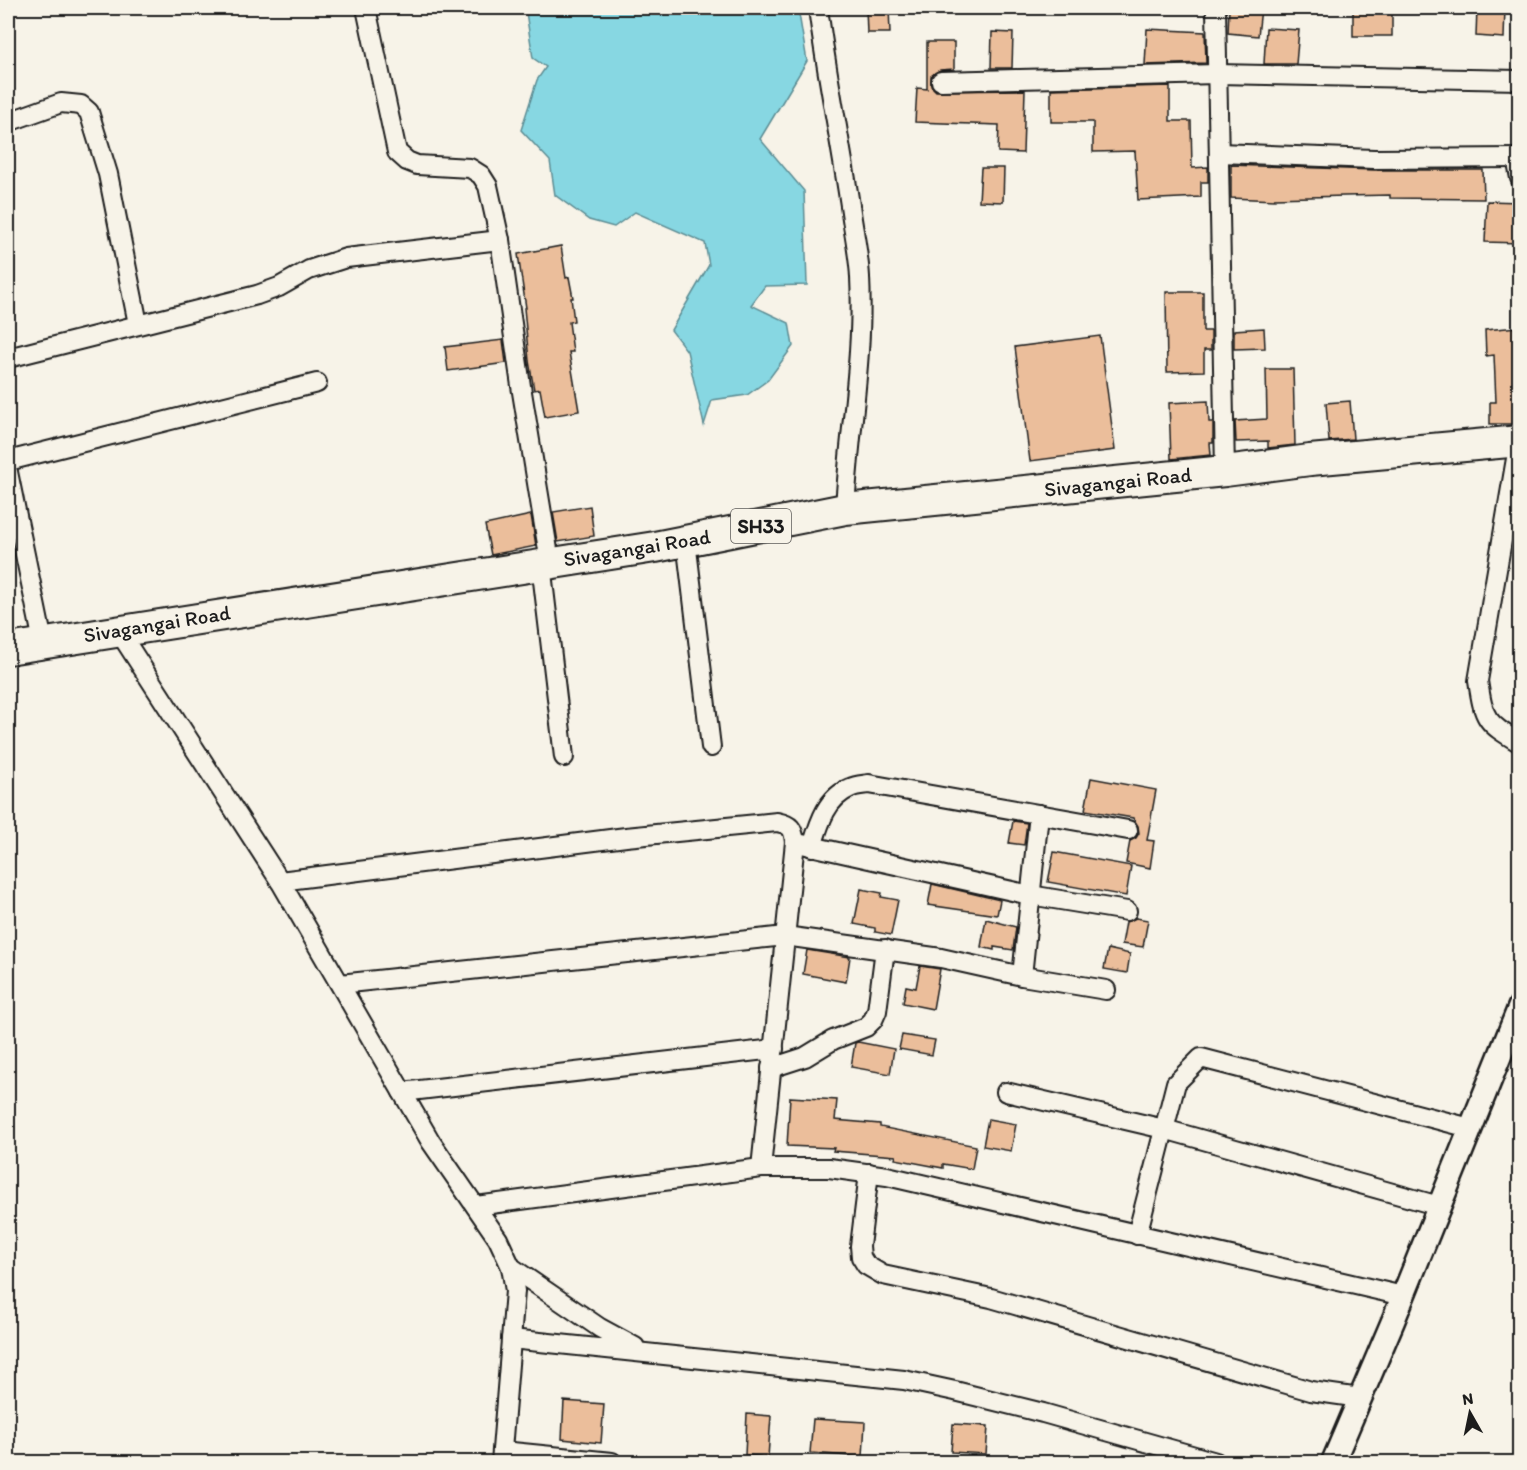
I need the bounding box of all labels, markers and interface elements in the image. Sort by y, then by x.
street label: Sivagangai Road [1043,461,1193,502]
road number: SH33 [731,509,791,543]
street label: Sivagangai Road [562,523,713,571]
street label: Sivagangai Road [82,599,233,647]
north arrow [1440,1383,1500,1443]
text: N [1461,1388,1475,1409]

